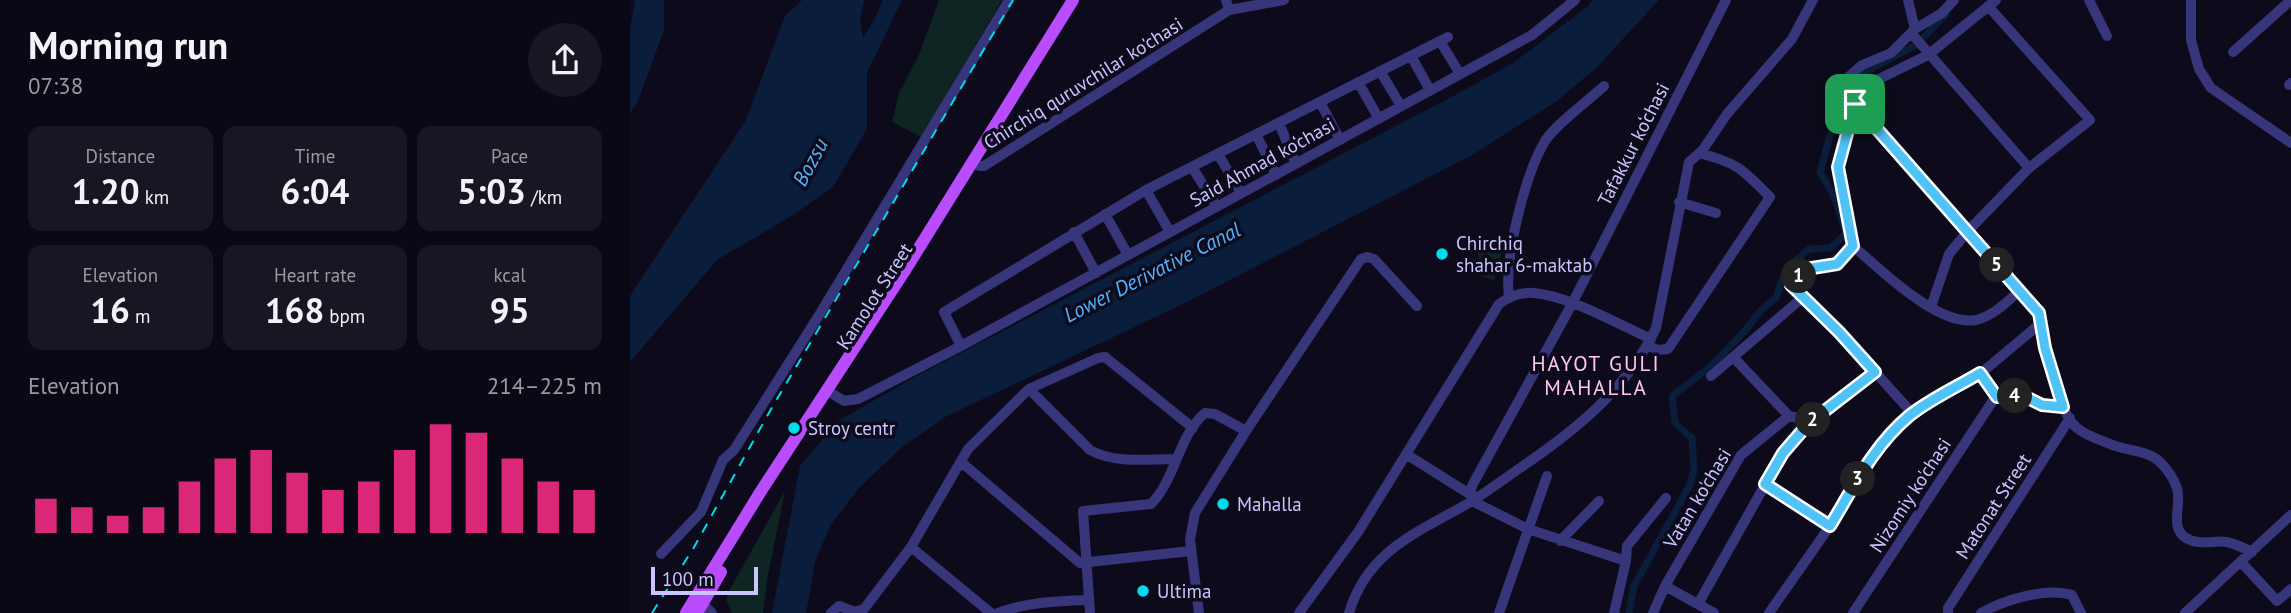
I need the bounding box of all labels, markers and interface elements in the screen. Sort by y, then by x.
street label: Chirchiq quruvchilar ko'chasi [979,12,1187,154]
text: Morning run [28,20,228,69]
button: share [528,23,602,97]
text: 07:38 [28,71,83,100]
pin [1825,74,1885,134]
street label: Tafakkur ko‘chasi [1592,79,1674,209]
icon: arrive [1836,85,1874,123]
street label: Said Ahmad ko‘chasi [1185,112,1339,212]
water label: Bozsu [786,133,834,191]
text: Distance [86,144,155,168]
text: Time [295,144,335,168]
text: Pace [491,144,528,168]
text: 1.20 [71,168,140,214]
text: 6:04 [281,168,349,214]
text: 5:03 [457,168,526,214]
text: km [140,185,169,209]
text: /km [526,185,562,209]
water label: Lower Derivative Canal [1059,216,1245,328]
place label: Chirchiq shahar 6-maktab [1456,231,1592,277]
street label: Kamolot Street [831,238,918,354]
marker: Chirchiq shahar 6-maktab [1434,246,1450,262]
pin: 5 [1980,247,2014,282]
text: 5 [1991,252,2002,276]
pin: 1 [1782,258,1816,294]
text: Elevation [82,263,158,287]
text: Heart rate [274,263,356,287]
text: kcal [493,263,526,287]
text: 1 [1793,263,1804,287]
text: 16 [90,287,130,333]
text: 168 [265,287,324,333]
text: 95 [490,287,530,333]
text: m [130,304,150,328]
text: bpm [324,304,365,328]
district label: HAYOT GULI MAHALLA [1531,350,1661,401]
text: Elevation [28,371,120,400]
text: 214–225 m [487,371,602,400]
pin: 4 [1998,378,2032,414]
text: 4 [2009,383,2020,407]
pin: 2 [1796,402,1830,438]
text: 2 [1807,407,1818,431]
place label: Stroy centr [808,416,896,440]
marker: Stroy centr [786,420,802,436]
street label: Nizomiy ko'chasi [1864,433,1956,557]
street label: Vatan ko'chasi [1657,444,1736,553]
street label: Matonat Street [1950,448,2036,563]
pin: 3 [1840,462,1876,496]
text: 3 [1852,466,1863,490]
place label: Mahalla [1237,492,1302,516]
marker: Mahalla [1215,496,1231,512]
scale bar [651,564,758,596]
text: 100 m [662,567,714,591]
place label: Ultima [1157,579,1211,603]
marker: Ultima [1135,583,1151,599]

